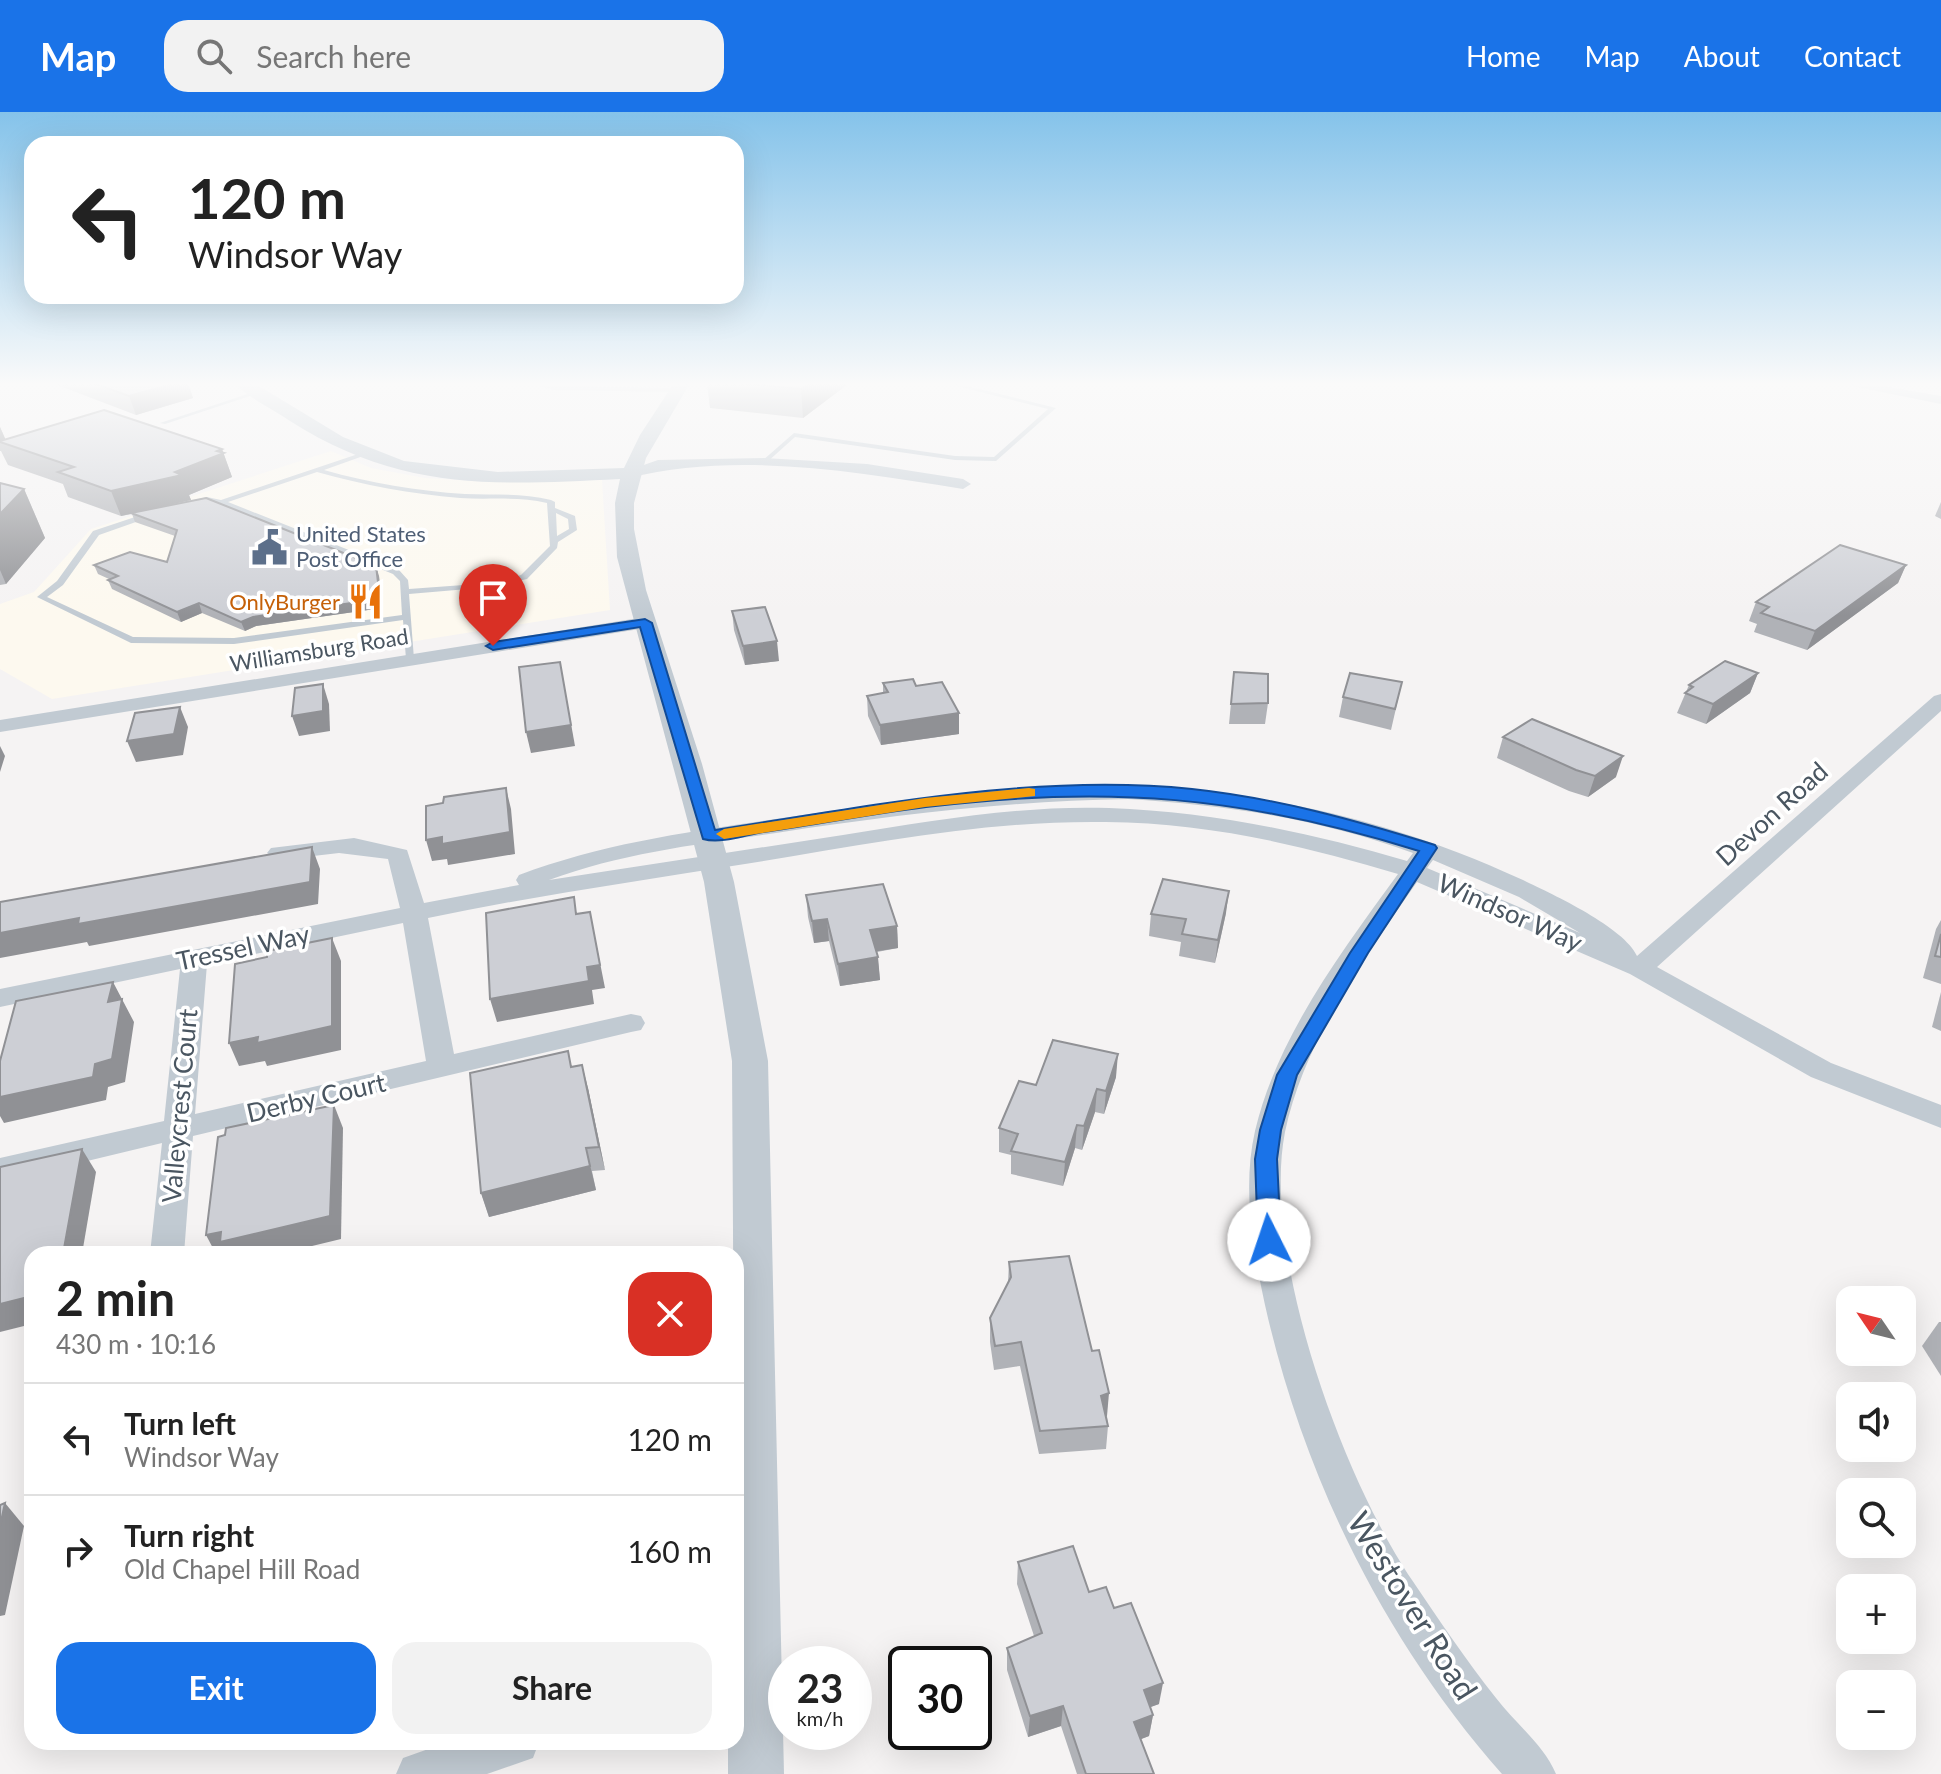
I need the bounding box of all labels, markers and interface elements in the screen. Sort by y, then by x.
search box [164,20,724,92]
text: Map [40,33,116,79]
icon: search [192,34,236,78]
text: Search here [256,38,411,74]
text: Home [1466,39,1541,73]
text: Map [1585,39,1640,73]
text: About [1684,39,1760,73]
text: Contact [1804,39,1901,73]
text: 120 m [188,164,346,231]
icon: left [56,168,160,272]
text: Windsor Way [188,232,402,276]
place label: United States Post Office [296,520,426,572]
public building icon: United States Post Office [251,528,289,566]
pin [459,564,527,646]
icon: arrive [471,576,515,620]
restaurant icon: OnlyBurger [347,583,385,621]
place label: OnlyBurger [229,588,340,615]
street label: Williamsburg Road [228,622,410,677]
street label: Devon Road [1709,755,1834,872]
street label: Windsor Way [1433,866,1588,958]
street label: Tressel Way [173,917,313,977]
street label: Valleycrest Court [155,1007,203,1204]
street label: Derby Court [243,1065,389,1129]
position arrow [1227,1198,1311,1282]
text: 2 min [56,1269,175,1326]
button: close [628,1272,712,1356]
north arrow [1836,1286,1916,1366]
map controls [1836,1286,1916,1750]
text: 430 m · 10:16 [56,1328,216,1360]
button: sound [1836,1382,1916,1462]
text: Turn left [124,1405,236,1441]
icon: left [56,1417,100,1461]
text: 120 m [627,1421,712,1457]
text: Windsor Way [124,1441,279,1473]
button: search [1836,1478,1916,1558]
street label: Westover Road [1340,1504,1487,1706]
text: Turn right [124,1517,254,1553]
icon: right [56,1529,100,1573]
text: 160 m [627,1533,712,1569]
text: Old Chapel Hill Road [124,1553,360,1585]
button: + [1836,1574,1916,1654]
button: Exit [56,1642,376,1734]
button: Share [392,1642,712,1734]
speed limit sign: 30 [888,1646,992,1750]
text: 23 [797,1664,843,1712]
button: − [1836,1670,1916,1750]
text: km/h [797,1706,843,1730]

